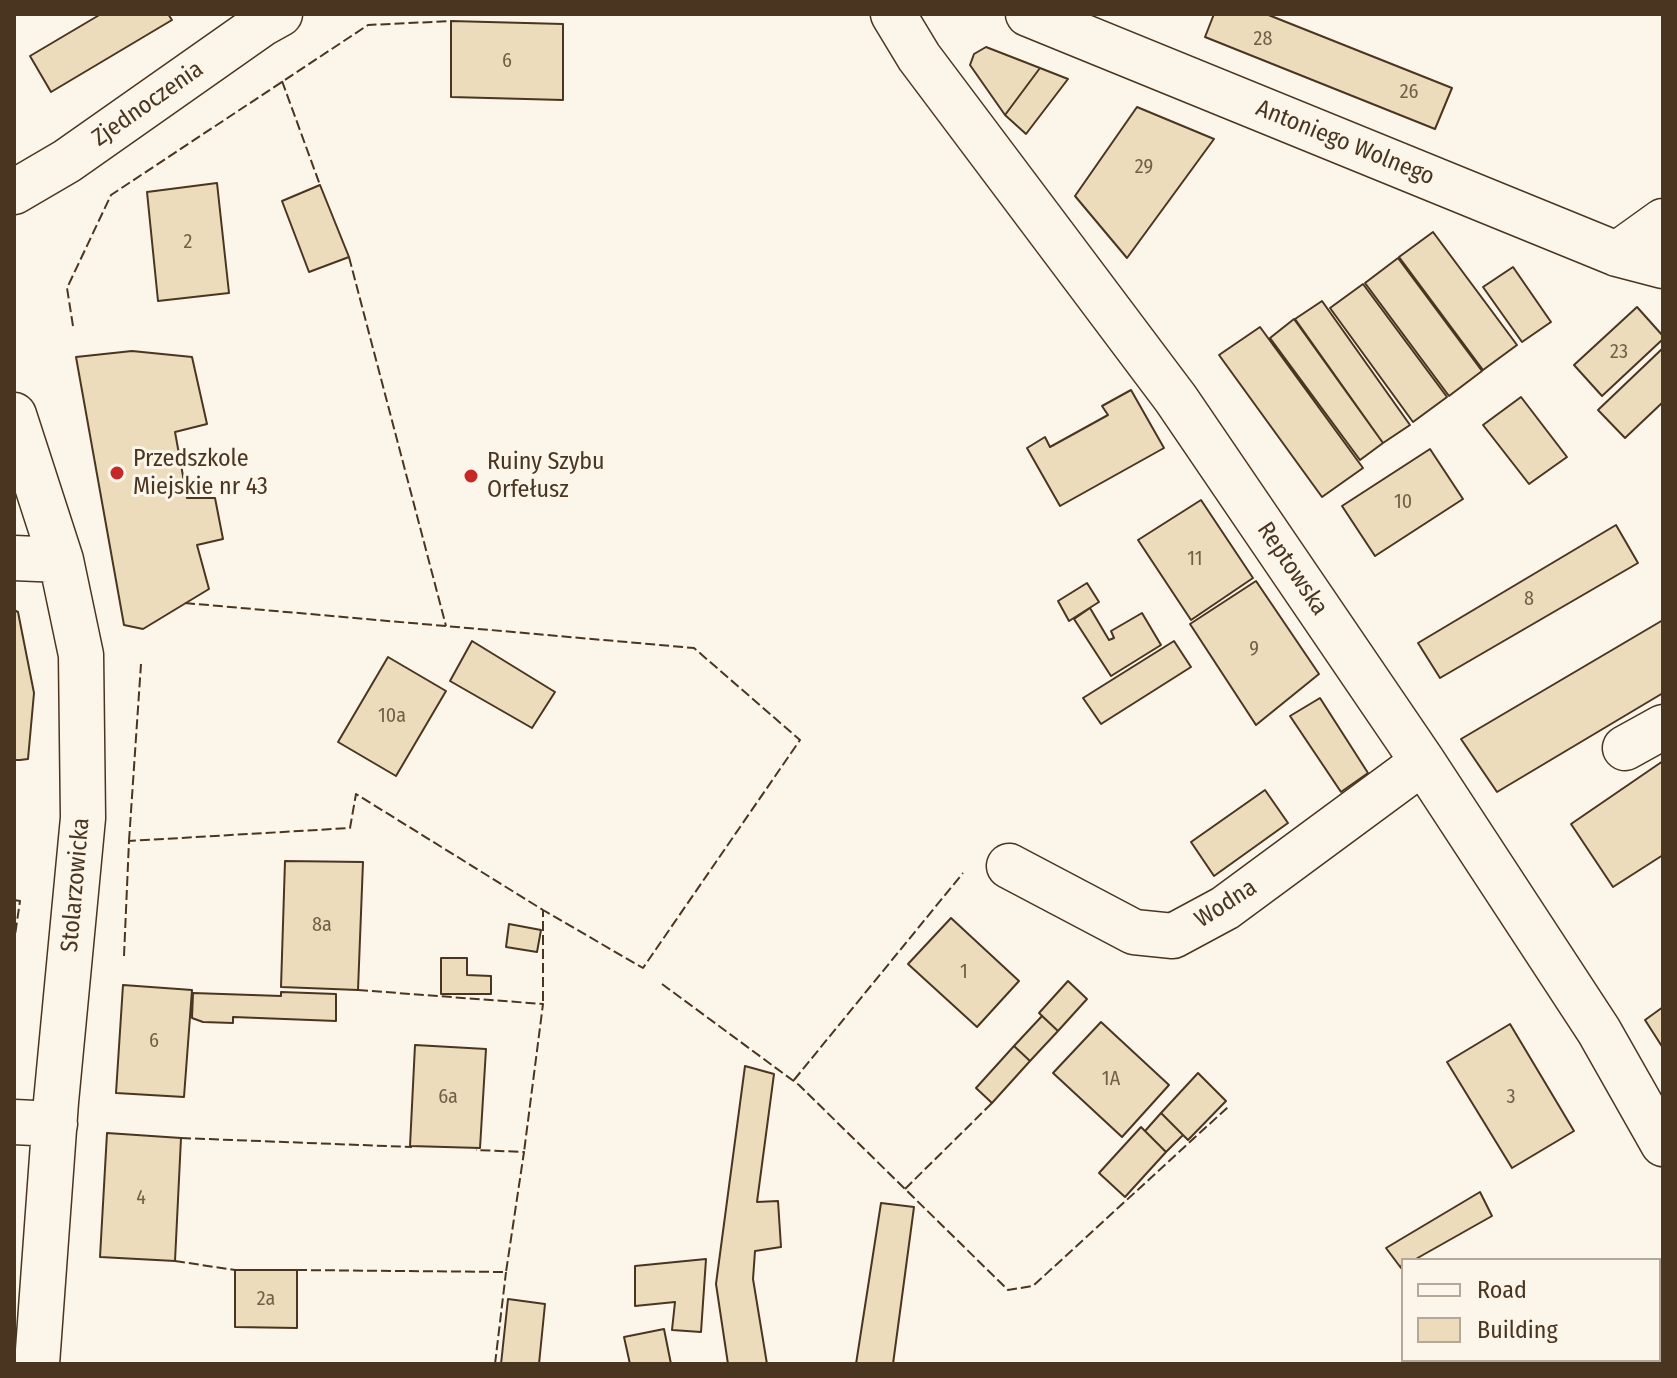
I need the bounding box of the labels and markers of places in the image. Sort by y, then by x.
place label: Przedszkole Miejskie nr 43 [133,445,268,501]
place label: Ruiny Szybu Orfełusz [487,448,605,504]
marker: Przedszkole Miejskie nr 43 [108,464,126,482]
marker: Ruiny Szybu Orfełusz [462,467,480,485]

